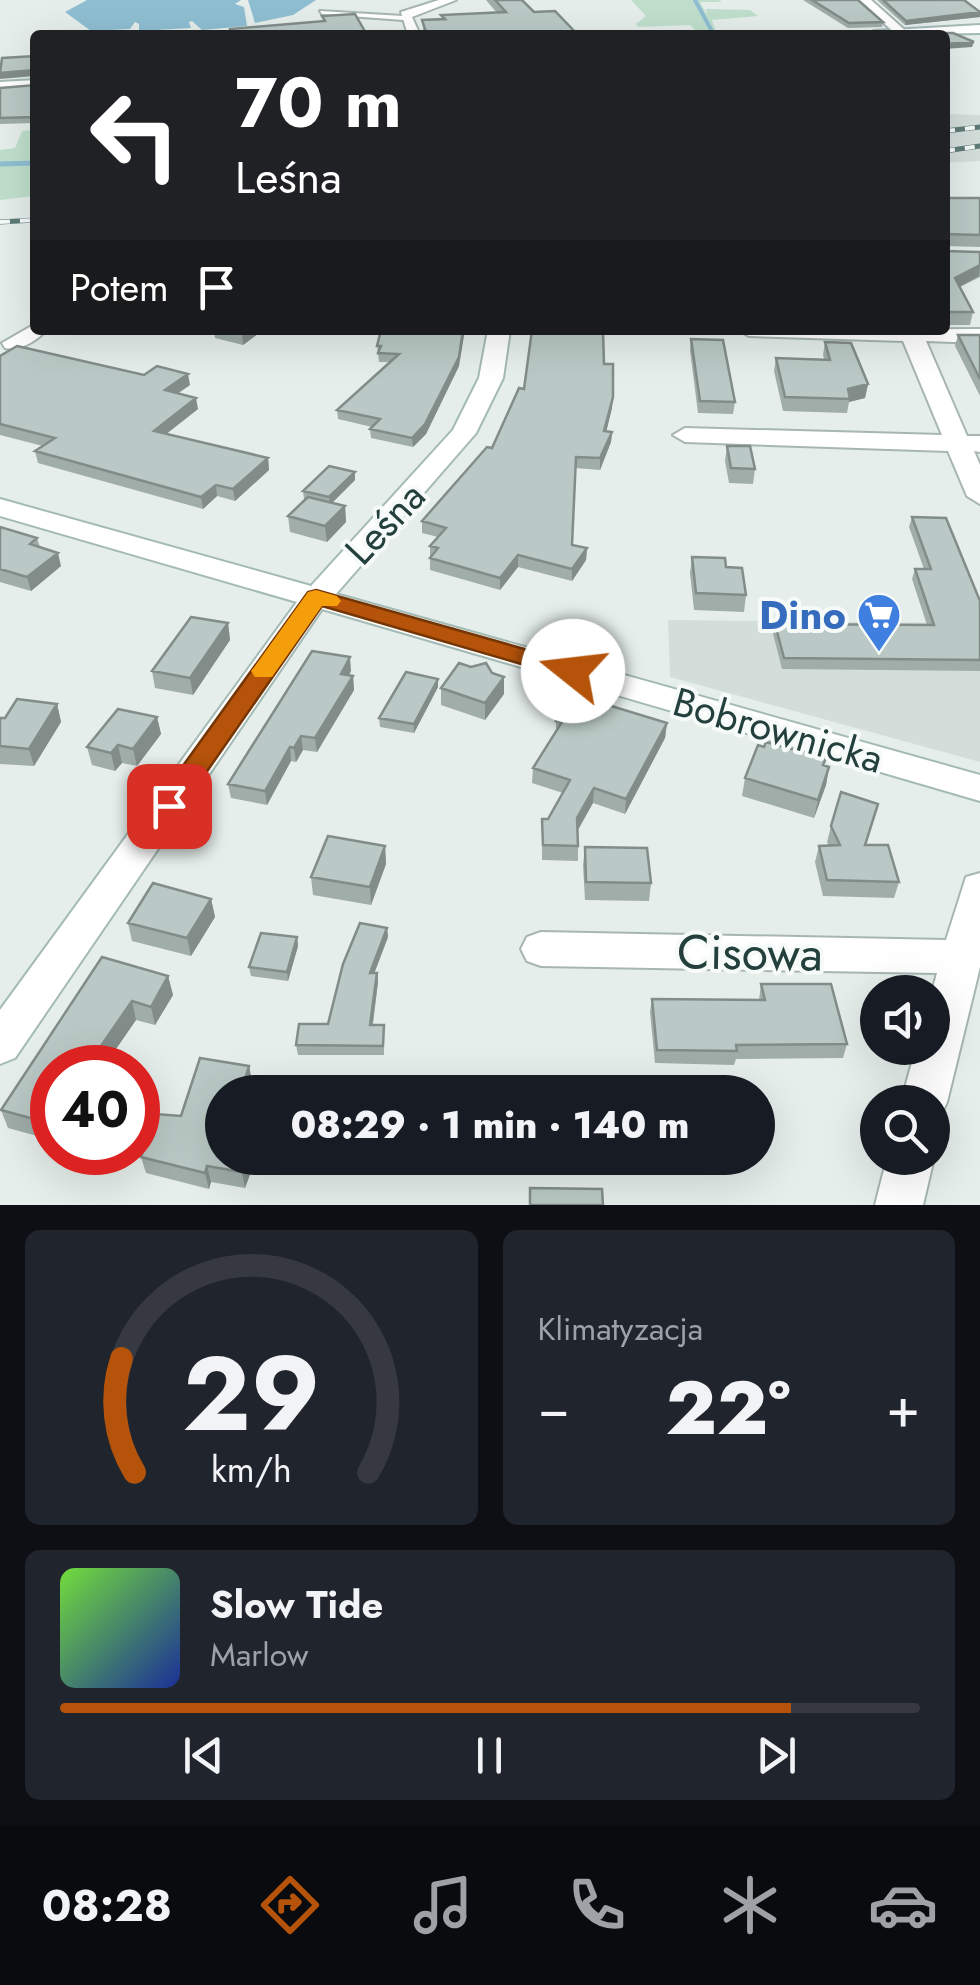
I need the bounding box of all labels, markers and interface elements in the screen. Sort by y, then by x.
text: 70 m [235,52,402,153]
icon: left [70,70,200,200]
text: Leśna [235,145,342,210]
text: Potem [70,260,169,315]
icon: arrive [189,260,244,315]
street label: Leśna [331,468,439,578]
place label: Dino [759,586,846,644]
supermarket icon: Dino [856,592,902,653]
position arrow [521,619,625,723]
street label: Bobrownicka [666,672,890,788]
pin [127,764,212,849]
icon: arrive [142,779,197,834]
street label: Cisowa [676,917,824,989]
map controls [860,975,950,1175]
button: sound [860,975,950,1065]
speed limit sign: 40 [30,1045,160,1175]
button: search [860,1085,950,1175]
text: 08:29 · 1 min · 140 m [290,1097,690,1152]
text: Klimatyzacja [538,1306,703,1352]
text: 29 [182,1319,320,1469]
text: 22° [666,1354,791,1462]
text: − [538,1368,570,1448]
text: + [886,1368,920,1448]
text: km/h [211,1444,292,1495]
text: Slow Tide [210,1577,383,1632]
text: Marlow [210,1632,308,1678]
icon: previous [176,1728,231,1783]
icon: pause [462,1728,517,1783]
icon: next [749,1728,804,1783]
icon: directions [255,1870,325,1940]
icon: music [408,1870,478,1940]
icon: phone [562,1870,632,1940]
icon: climate [715,1870,785,1940]
icon: car [868,1870,938,1940]
text: 08:28 [42,1873,172,1938]

